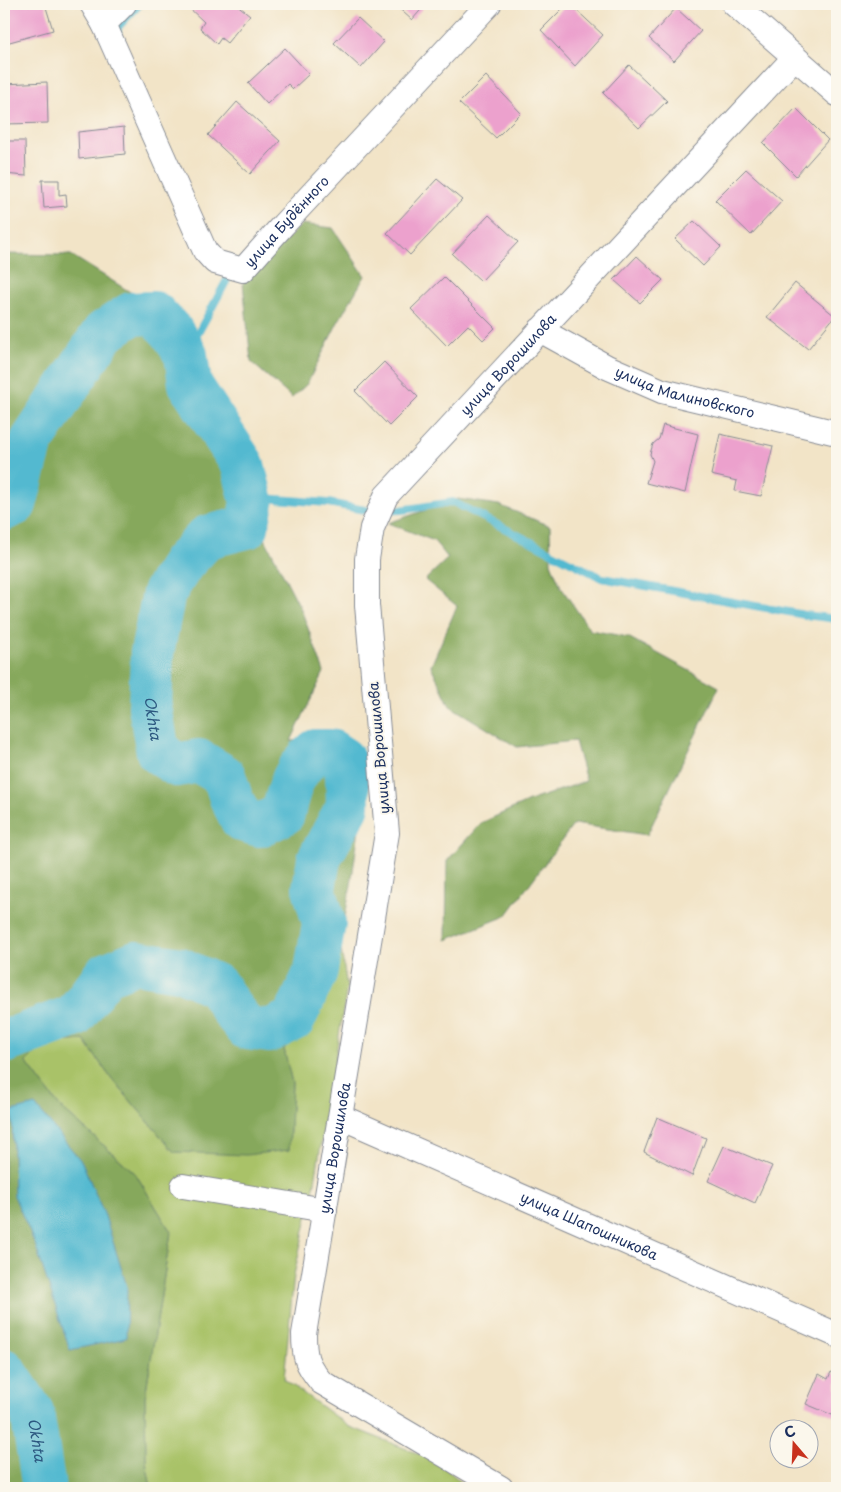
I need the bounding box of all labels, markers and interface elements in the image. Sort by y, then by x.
street label: улица Будённого [239,171,334,272]
street label: улица Ворошилова [455,308,561,420]
street label: улица Малиновского [612,361,757,423]
street label: улица Ворошилова [362,681,395,815]
water label: Okhta [140,696,169,742]
street label: улица Ворошилова [313,1080,356,1215]
street label: улица Шапошникова [517,1186,662,1265]
water label: Okhta [23,1416,53,1464]
north arrow [768,1420,818,1470]
text: С [781,1420,798,1443]

